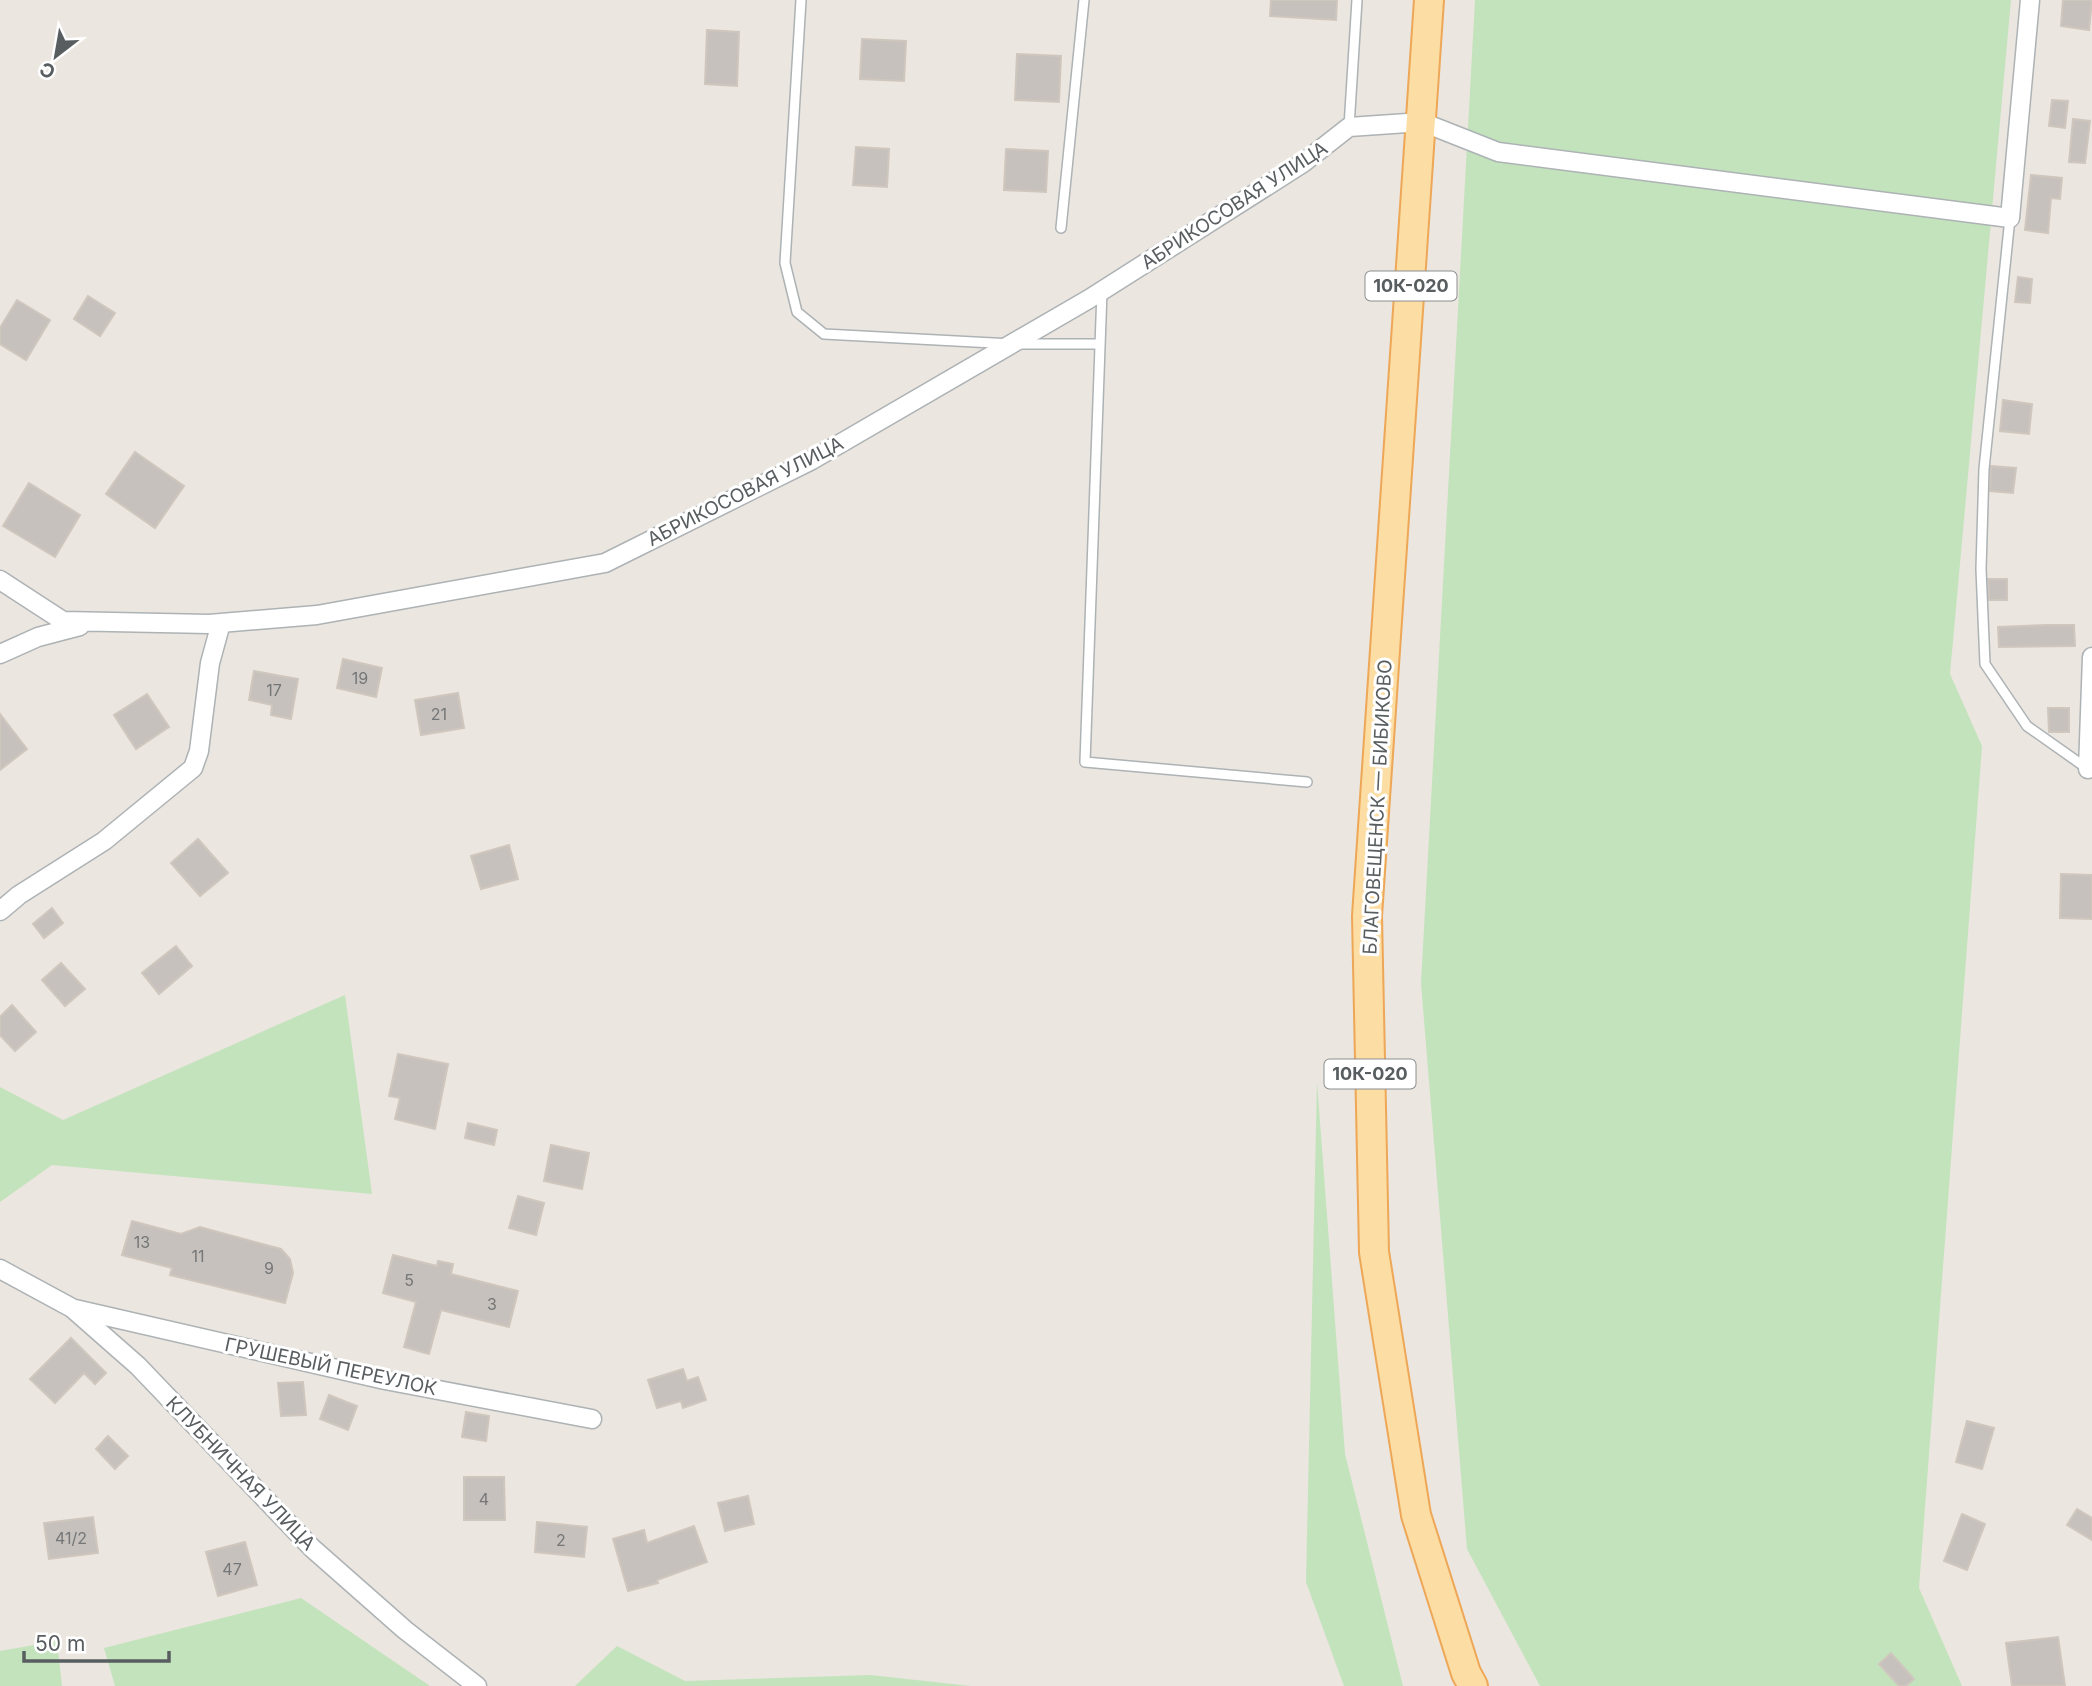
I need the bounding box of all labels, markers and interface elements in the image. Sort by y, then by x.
north arrow [21,21,91,91]
text: С [36,57,59,84]
street label: АБРИКОСОВАЯ УЛИЦА [1137,137,1332,274]
road number: 10К-020 [1366,272,1456,300]
street label: АБРИКОСОВАЯ УЛИЦА [643,432,847,551]
street label: БЛАГОВЕЩЕНСК — БИБИКОВО [1358,659,1397,955]
house number: 19 [352,668,368,688]
house number: 17 [266,680,282,700]
house number: 21 [431,704,447,724]
road number: 10К-020 [1324,1059,1416,1088]
house number: 13 [134,1232,150,1252]
house number: 11 [191,1246,205,1266]
house number: 9 [264,1258,274,1278]
house number: 5 [404,1270,414,1290]
house number: 3 [487,1294,497,1314]
street label: ГРУШЕВЫЙ ПЕРЕУЛОК [223,1332,439,1400]
street label: КЛУБНИЧНАЯ УЛИЦА [161,1392,320,1555]
house number: 4 [479,1489,489,1509]
house number: 41/2 [55,1528,87,1548]
house number: 2 [556,1530,566,1550]
house number: 47 [222,1559,242,1579]
scale bar [24,1620,170,1664]
text: 50 m [35,1631,85,1656]

